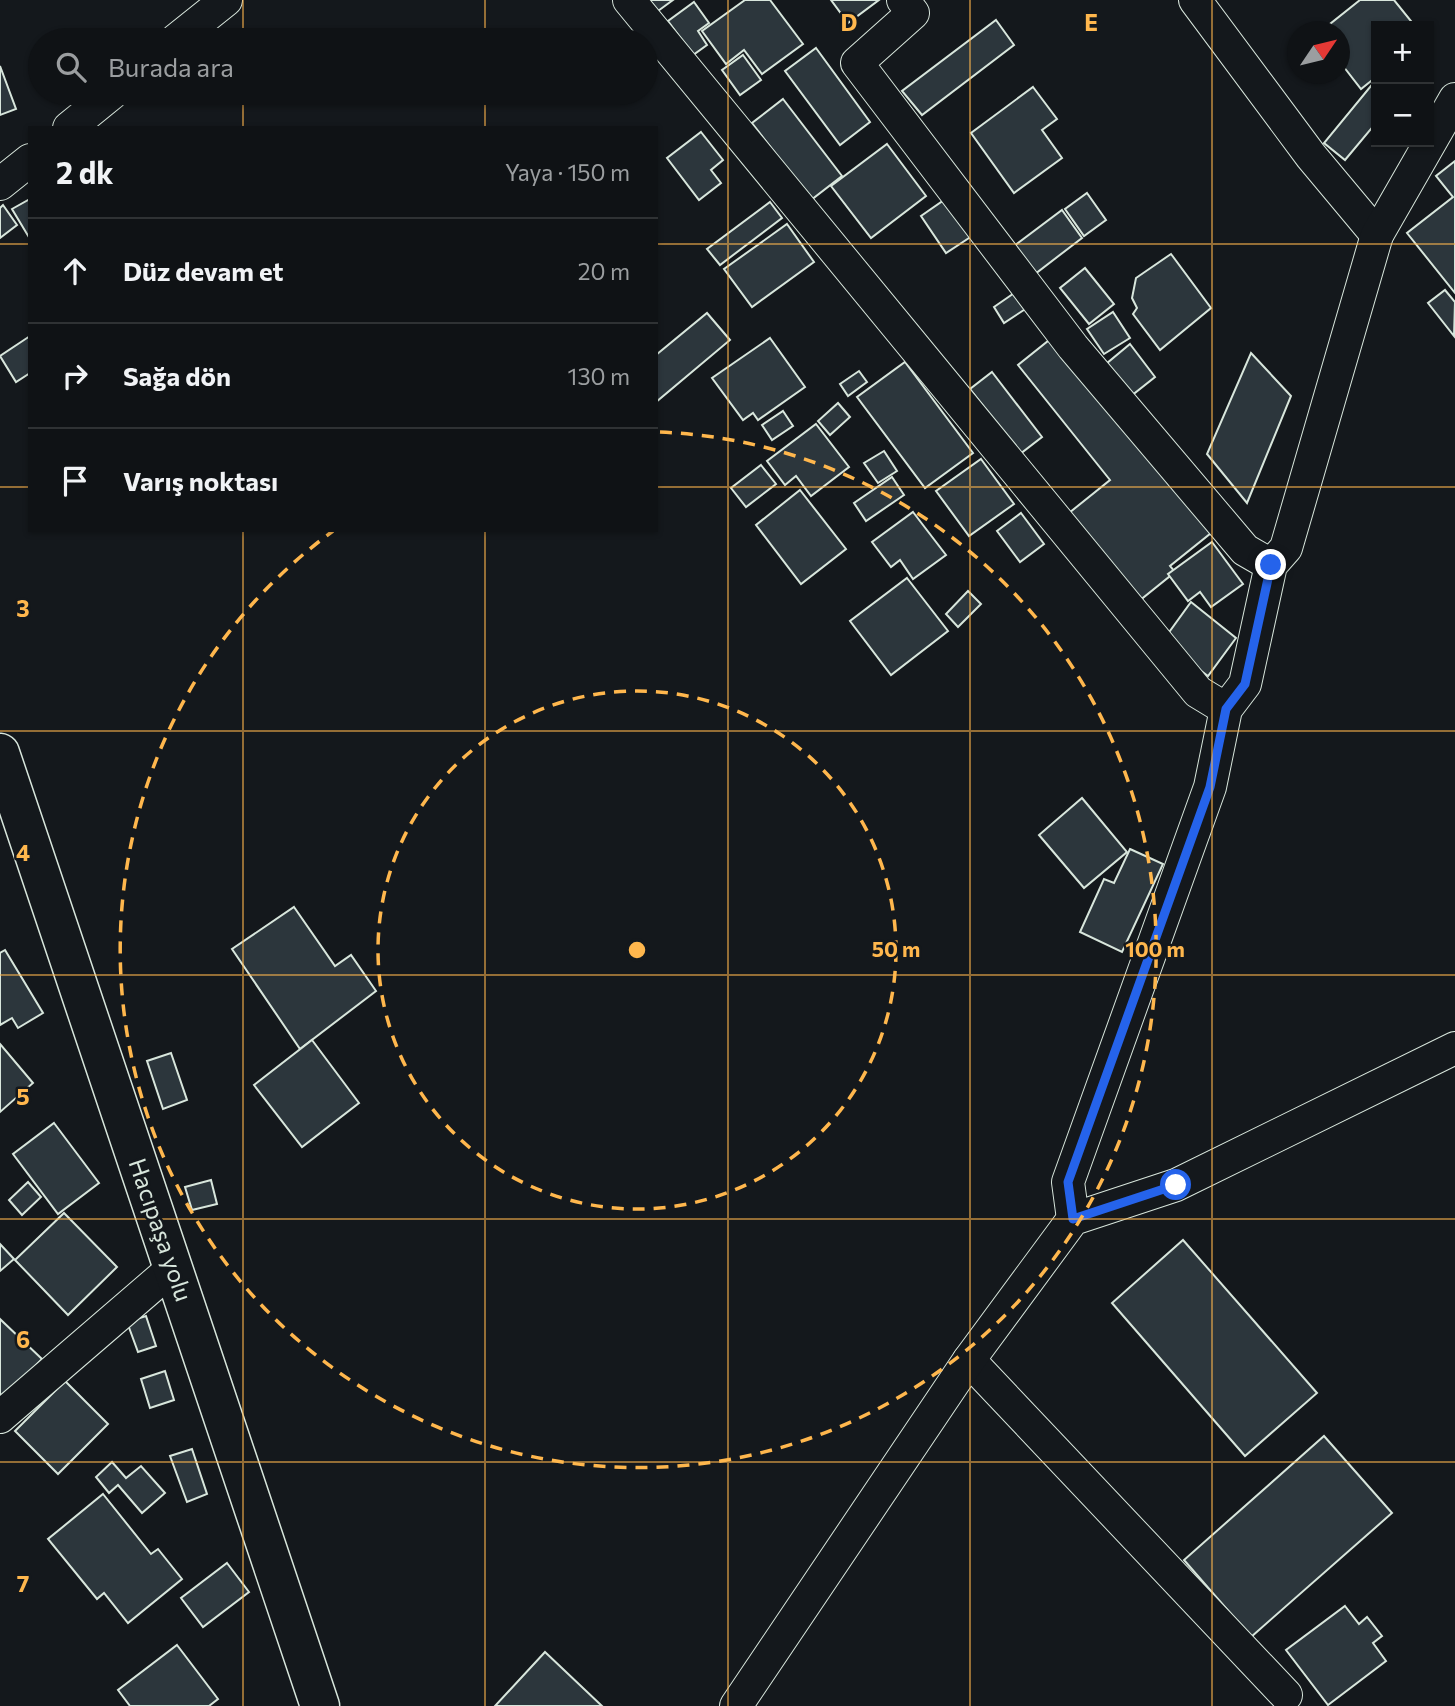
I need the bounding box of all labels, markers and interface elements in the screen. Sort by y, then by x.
text: D [841,8,858,36]
text: E [1084,8,1098,36]
north arrow [1287,21,1350,84]
map controls [1371,21,1434,147]
button: + [1371,21,1434,84]
search box [28,28,658,105]
icon: search [52,48,90,86]
text: Burada ara [108,51,234,82]
button: − [1371,84,1434,147]
text: 2 dk [56,153,114,190]
text: Yaya · 150 m [505,158,630,186]
icon: ahead [56,252,94,290]
text: Düz devam et [123,255,284,286]
text: 20 m [578,257,630,285]
icon: right [56,357,94,395]
text: Sağa dön [123,360,231,391]
text: 130 m [568,362,630,390]
icon: arrive [56,462,94,500]
text: Varış noktası [123,465,278,496]
route end [1255,549,1286,580]
text: 3 [16,594,30,622]
text: 4 [16,838,30,866]
text: 50 m [872,936,920,961]
text: 100 m [1125,936,1185,961]
centre of rings [625,938,649,962]
text: 5 [16,1082,30,1110]
street label: Hacıpaşa yolu [123,1154,199,1305]
route start [1160,1169,1191,1200]
text: 6 [16,1325,30,1353]
text: 7 [17,1569,29,1597]

